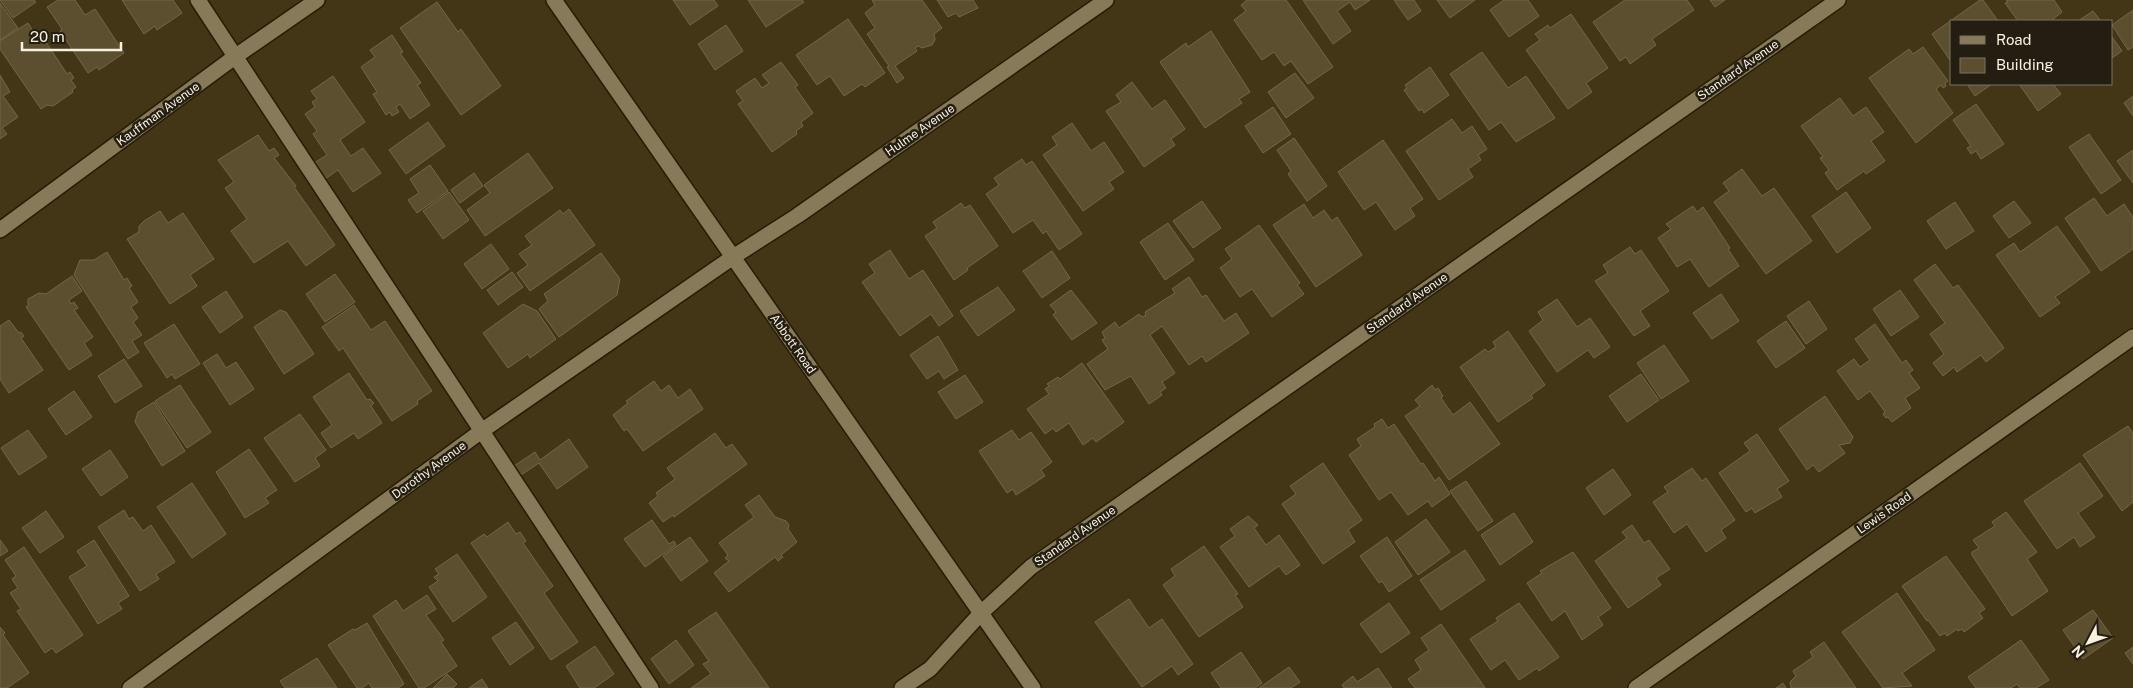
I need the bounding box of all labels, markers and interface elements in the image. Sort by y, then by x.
scale bar [22,20,121,52]
legend [1950,20,2113,85]
text: 20 m [30,28,65,45]
text: Road [1996,31,2032,48]
street label: Standard Avenue [1695,37,1781,103]
text: Building [1996,56,2054,73]
street label: Kauffman Avenue [114,79,202,149]
street label: Hulme Avenue [883,101,957,159]
street label: Standard Avenue [1364,270,1450,336]
street label: Abbott Road [767,312,819,376]
street label: Dorothy Avenue [389,438,469,502]
street label: Lewis Road [1854,489,1914,537]
street label: Standard Avenue [1032,503,1118,569]
north arrow [2063,618,2113,668]
text: N [2069,642,2088,661]

